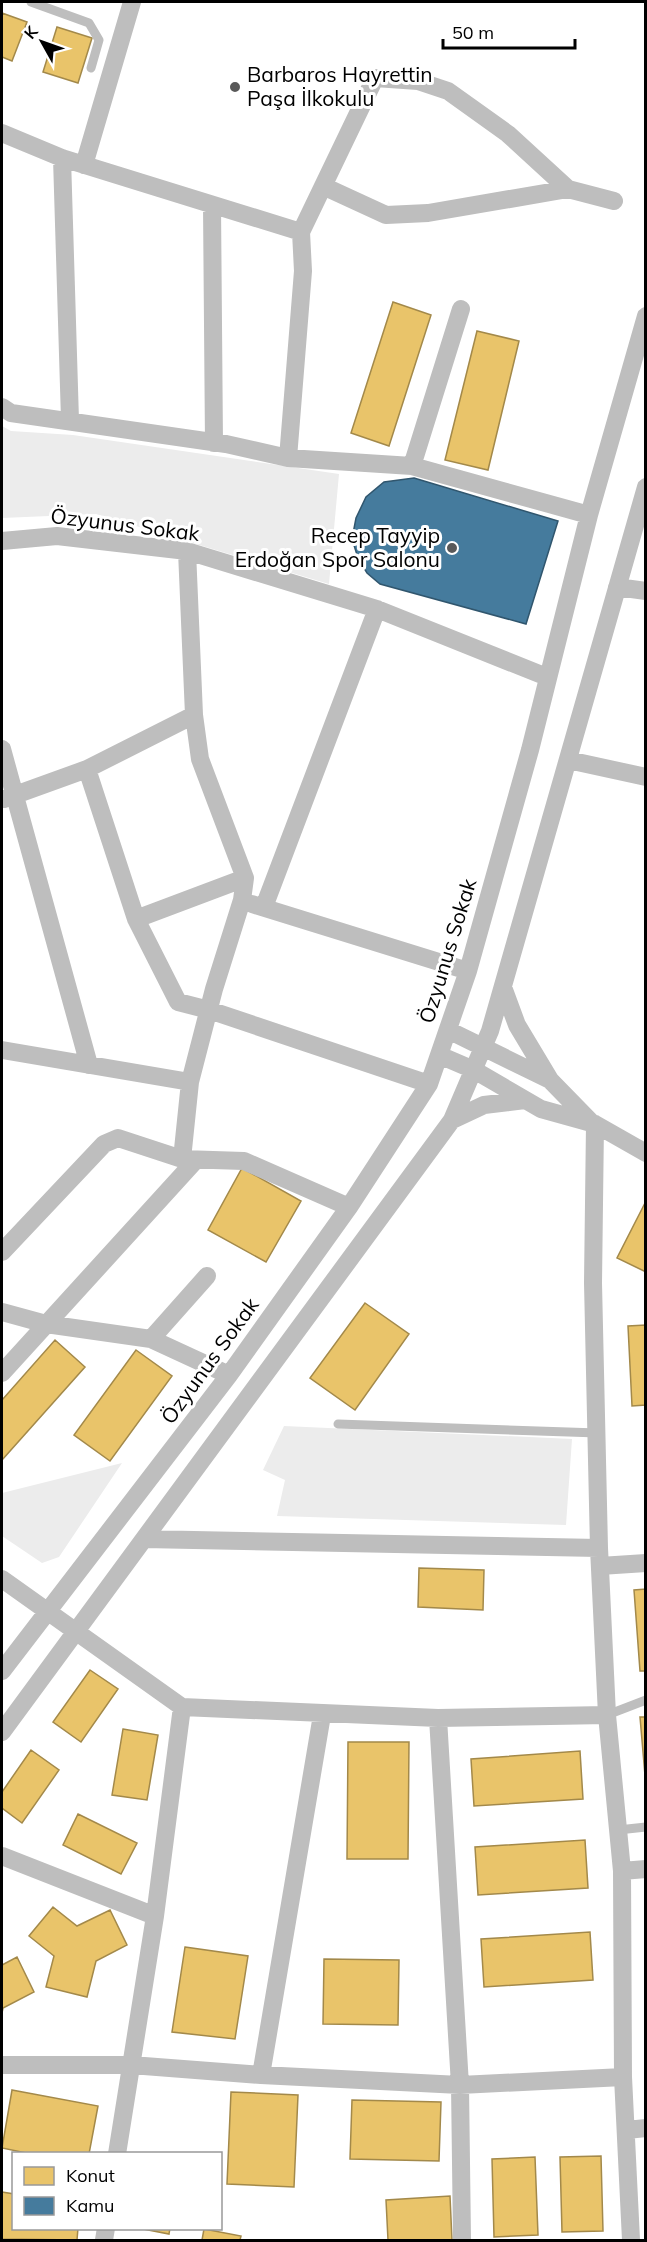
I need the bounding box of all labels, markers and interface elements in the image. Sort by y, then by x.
north arrow [12,12,72,72]
scale bar [443,12,575,50]
text: K [19,21,42,43]
text: 50 m [452,21,494,44]
place label: Barbaros Hayrettin Paşa İlkokulu [247,61,432,111]
marker: Barbaros Hayrettin Paşa İlkokulu [228,80,242,94]
street label: Özyunus Sokak [49,502,201,546]
place label: Recep Tayyip Erdoğan Spor Salonu [235,522,440,572]
marker: Recep Tayyip Erdoğan Spor Salonu [445,541,459,555]
street label: Özyunus Sokak [413,875,481,1026]
street label: Özyunus Sokak [155,1292,264,1429]
legend [12,2152,222,2230]
text: Konut [66,2164,115,2187]
text: Kamu [66,2194,114,2217]

